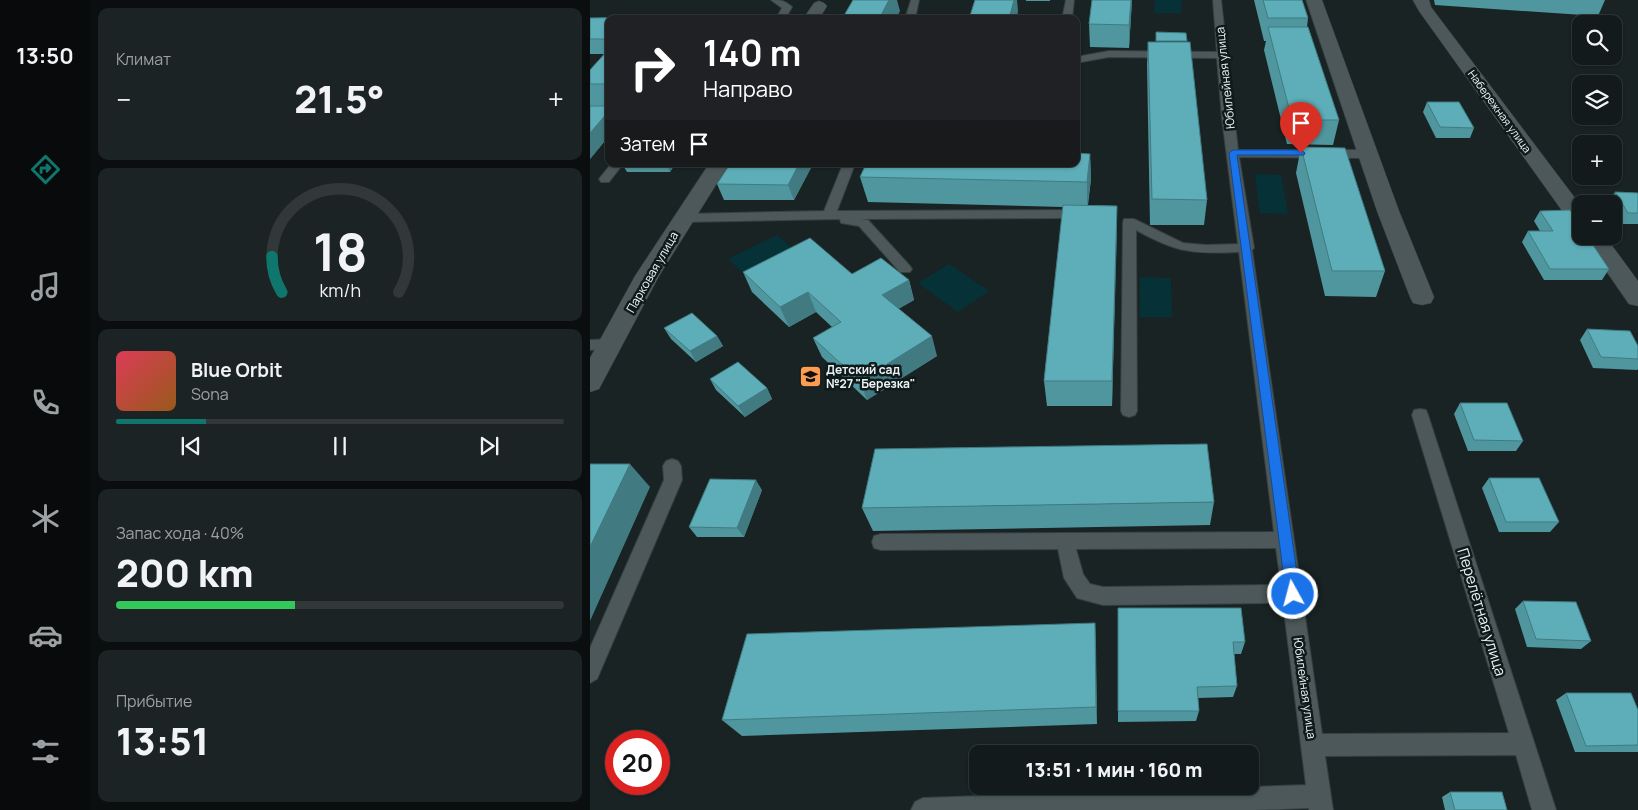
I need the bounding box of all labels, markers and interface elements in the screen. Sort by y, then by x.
map controls [1572,15,1622,245]
button: search [1572,15,1622,65]
street label: Юбилейная улица [1211,26,1239,130]
text: 140 m [703,29,801,77]
icon: right [620,35,685,100]
text: 13:50 [16,41,74,71]
text: Климат [116,48,171,70]
street label: Набережная улица [1465,67,1535,155]
text: 21.5° [294,72,385,124]
text: Направо [703,74,793,104]
button: layers [1572,75,1622,125]
text: − [116,80,131,118]
text: + [548,80,564,118]
pin [1280,102,1322,153]
icon: arrive [1287,109,1315,137]
icon: arrive [685,130,713,158]
text: Затем [620,131,675,157]
button: + [1572,135,1622,185]
icon: directions [28,152,63,187]
button: − [1572,195,1622,245]
text: 18 [313,216,367,287]
street label: Парковая улица [622,228,682,316]
icon: music [28,269,63,304]
text: km/h [319,278,361,302]
text: Blue Orbit [191,357,283,383]
place label: Детский сад №27 "Березка" [826,361,915,392]
school or university icon: Детский сад №27 "Березка" [798,364,822,388]
text: Sona [191,383,229,405]
icon: phone [28,385,63,420]
icon: previous [177,432,205,460]
icon: pause [326,432,354,460]
icon: next [475,432,503,460]
icon: climate [28,501,63,536]
text: Запас хода · 40% [116,522,244,544]
text: 200 km [116,546,254,598]
street label: Перелётная улица [1453,546,1511,678]
position arrow [1266,567,1318,619]
icon: car [28,618,63,653]
street label: Юбилейная улица [1289,636,1321,740]
text: Прибытие [116,690,192,712]
text: 13:51 [116,714,209,766]
speed limit sign: 20 [605,730,670,795]
icon: filters [28,734,63,769]
text: 13:51 · 1 мин · 160 m [1026,757,1202,783]

